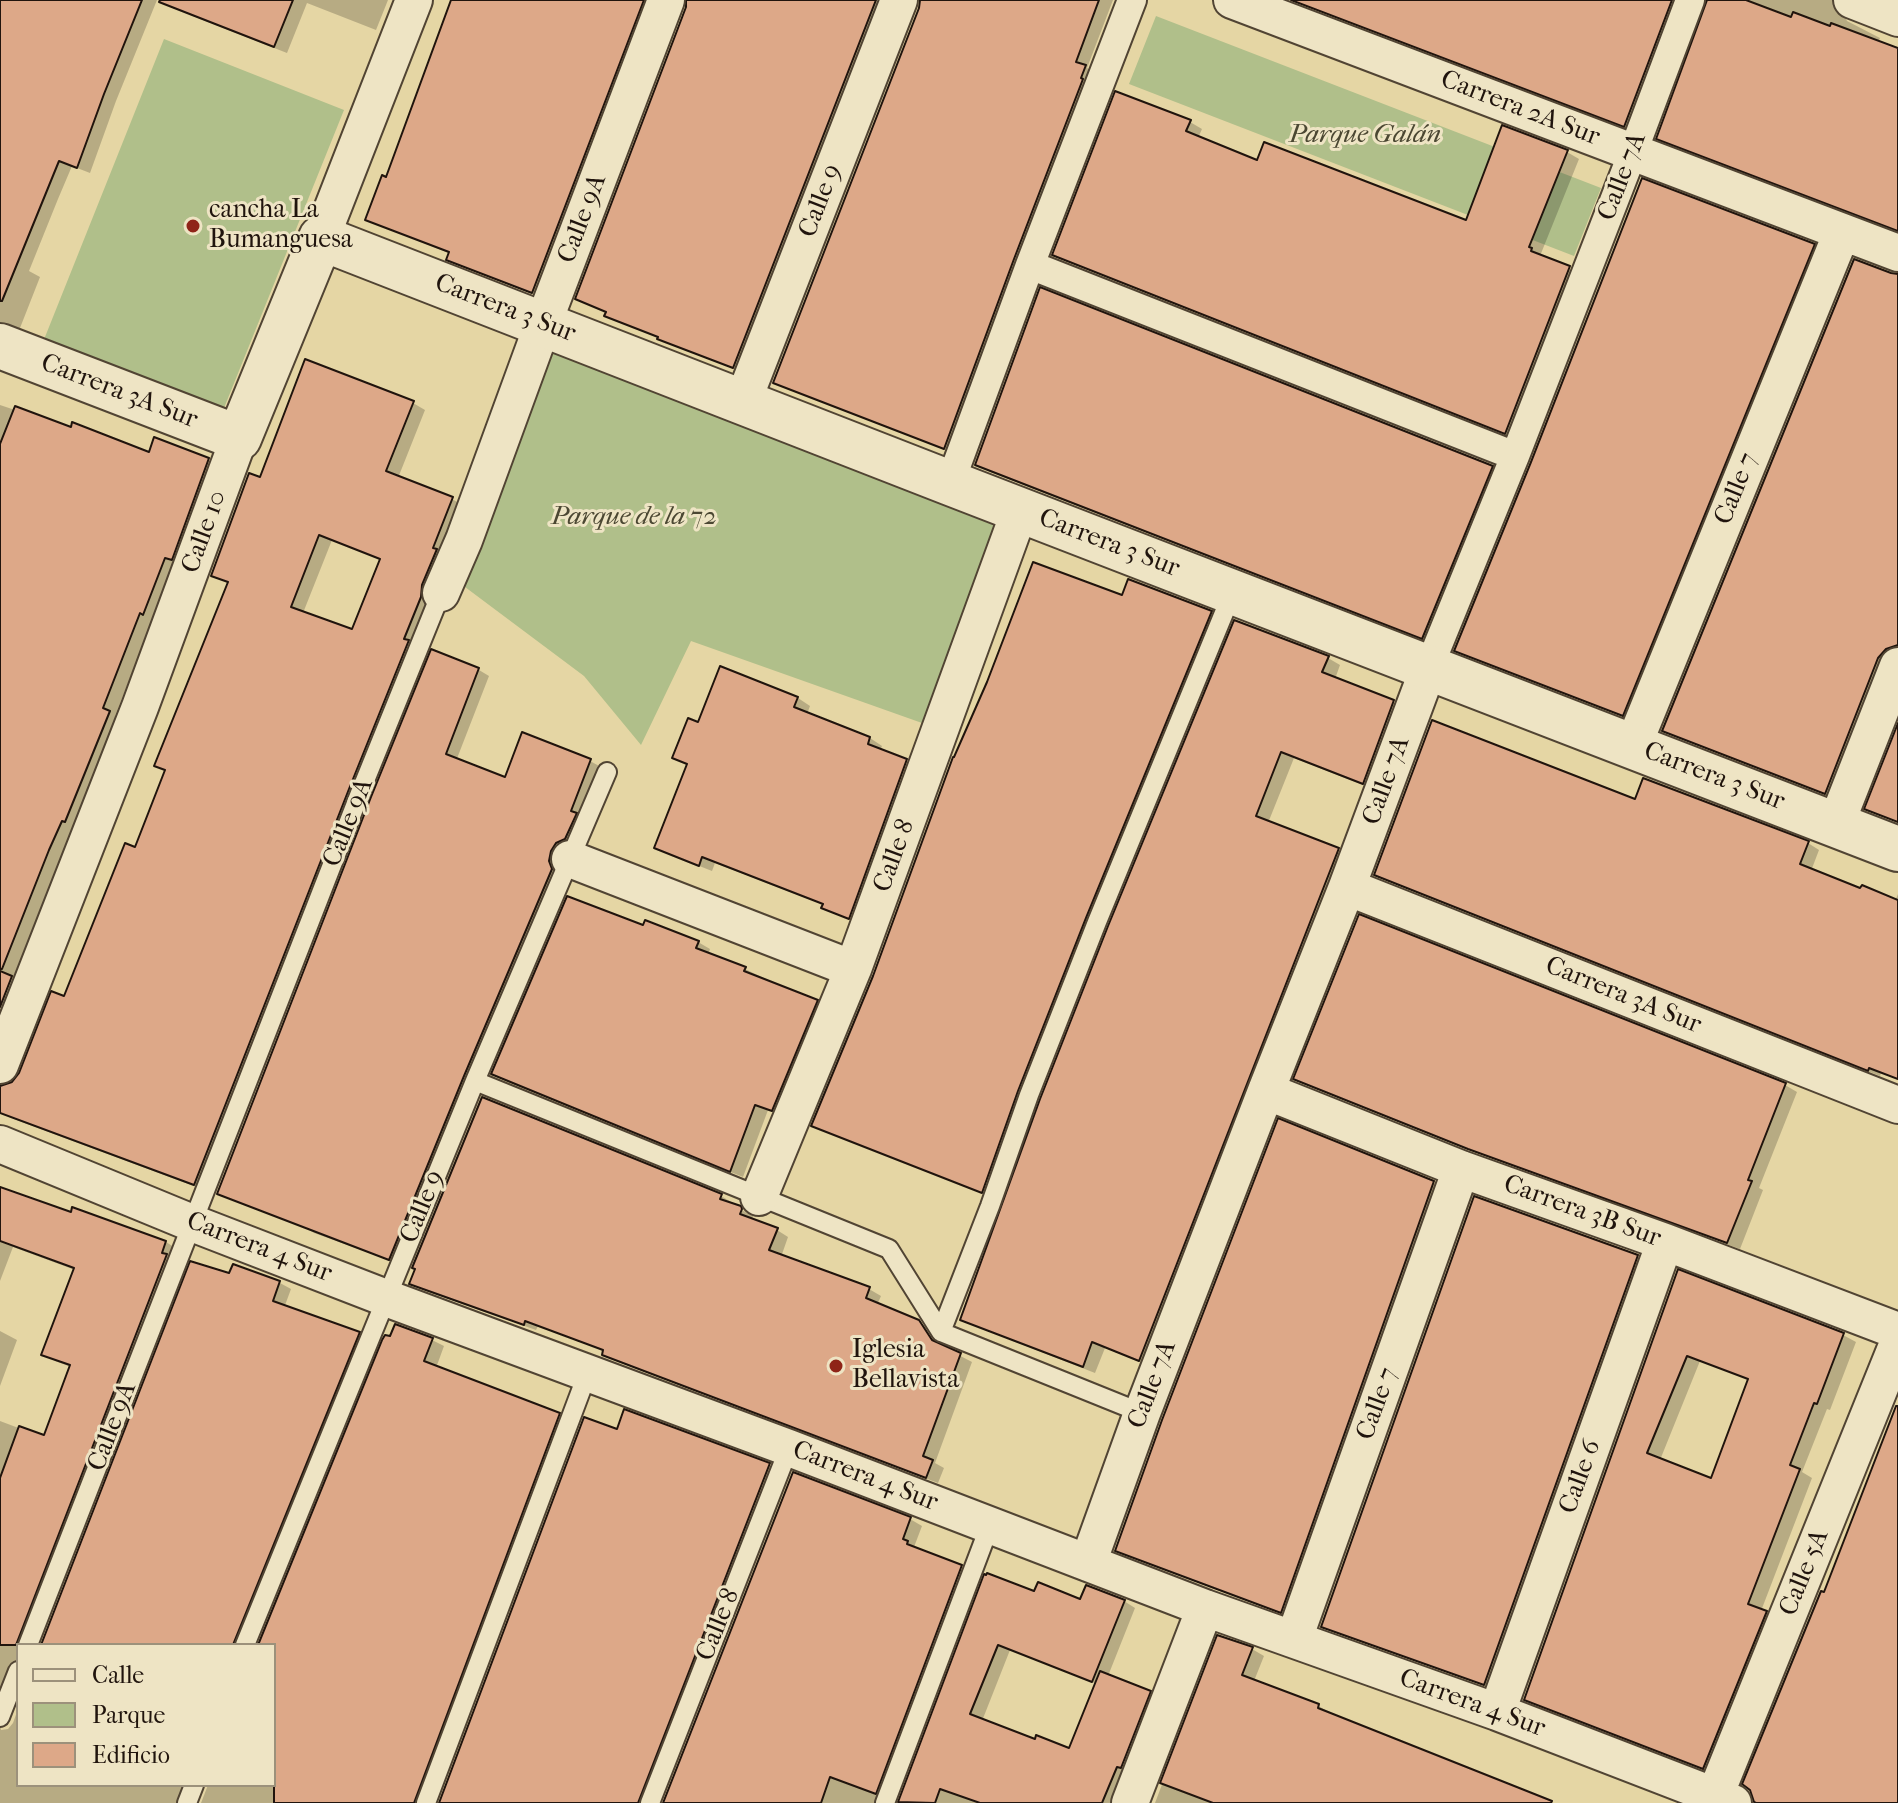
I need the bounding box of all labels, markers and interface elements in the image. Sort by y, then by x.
street label: Carrera 2A Sur [1436,64,1604,154]
park label: Parque Galán [1289,120,1441,152]
street label: Calle 7A [1592,129,1654,225]
street label: Calle 9 [793,160,849,242]
street label: Calle 9A [552,170,614,268]
place label: cancha La Bumanguesa [209,195,353,256]
marker: cancha La Bumanguesa [184,217,202,235]
street label: Carrera 3 Sur [430,268,580,350]
street label: Carrera 3A Sur [36,348,202,436]
street label: Calle 7 [1709,449,1765,529]
street label: Calle 10 [176,486,234,578]
park label: Parque de la 72 [551,502,717,534]
street label: Carrera 3 Sur [1034,503,1184,585]
street label: Calle 7A [1357,733,1417,829]
street label: Carrera 3 Sur [1639,736,1789,818]
street label: Calle 9A [317,774,381,872]
street label: Calle 8 [867,815,923,897]
street label: Carrera 3A Sur [1541,951,1705,1041]
street label: Calle 9 [394,1166,452,1248]
street label: Carrera 3B Sur [1499,1169,1665,1255]
street label: Carrera 4 Sur [182,1206,336,1290]
place label: Iglesia Bellavista [852,1335,959,1396]
street label: Calle 7A [1122,1337,1184,1433]
marker: Iglesia Bellavista [827,1357,845,1375]
street label: Calle 7 [1351,1364,1405,1444]
street label: Calle 9A [82,1378,144,1476]
street label: Carrera 4 Sur [788,1435,942,1519]
street label: Calle 6 [1553,1436,1609,1518]
street label: Calle 5A [1774,1525,1836,1621]
street label: Calle 8 [690,1584,748,1666]
legend [16,1643,276,1787]
text: Calle [92,1661,144,1689]
street label: Carrera 4 Sur [1395,1663,1549,1745]
text: Parque [92,1701,165,1729]
text: Edificio [92,1741,170,1769]

